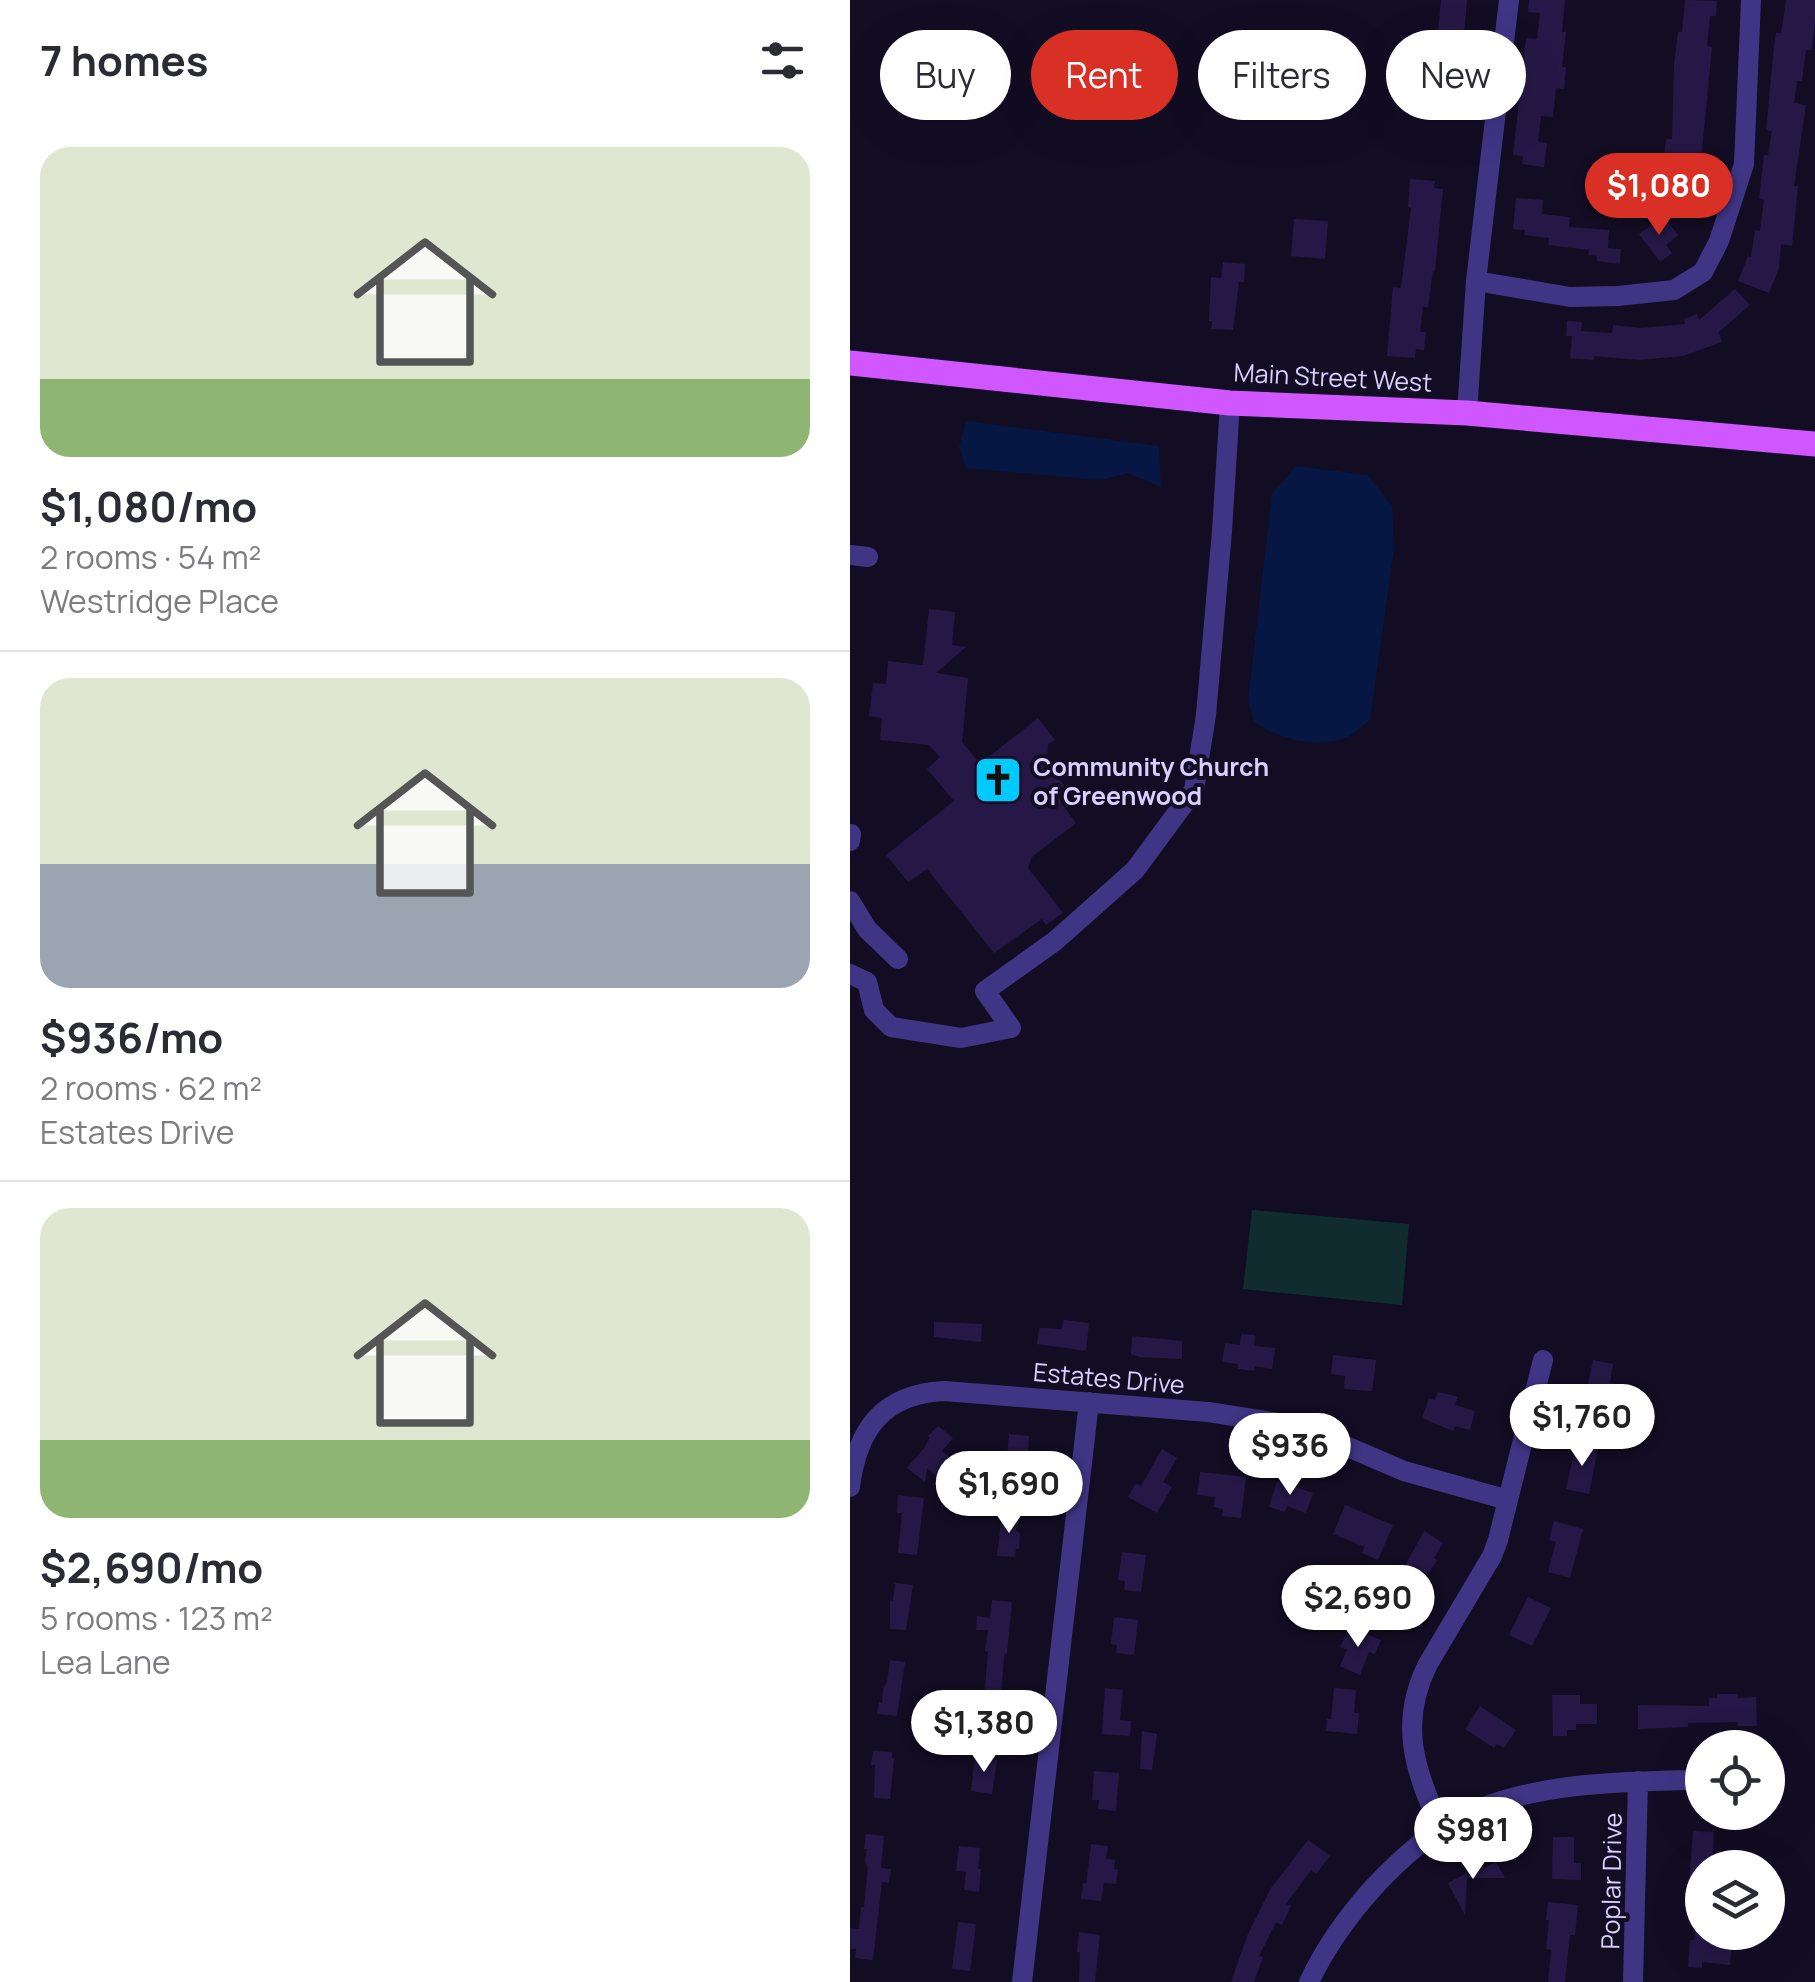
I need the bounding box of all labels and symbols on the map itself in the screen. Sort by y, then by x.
pin: $1,080 [1578,153,1740,238]
street label: Main Street West [1233,354,1433,400]
place label: Community Church of Greenwood [1033,749,1269,813]
church icon: Community Church of Greenwood [972,754,1024,806]
street label: Estates Drive [1032,1354,1186,1402]
pin: $1,760 [1501,1384,1663,1469]
pin: $936 [1231,1413,1349,1498]
pin: $1,690 [928,1451,1090,1536]
pin: $2,690 [1277,1565,1439,1650]
pin: $1,380 [903,1690,1065,1775]
pin: $981 [1414,1797,1532,1882]
street label: Poplar Drive [1592,1812,1630,1950]

